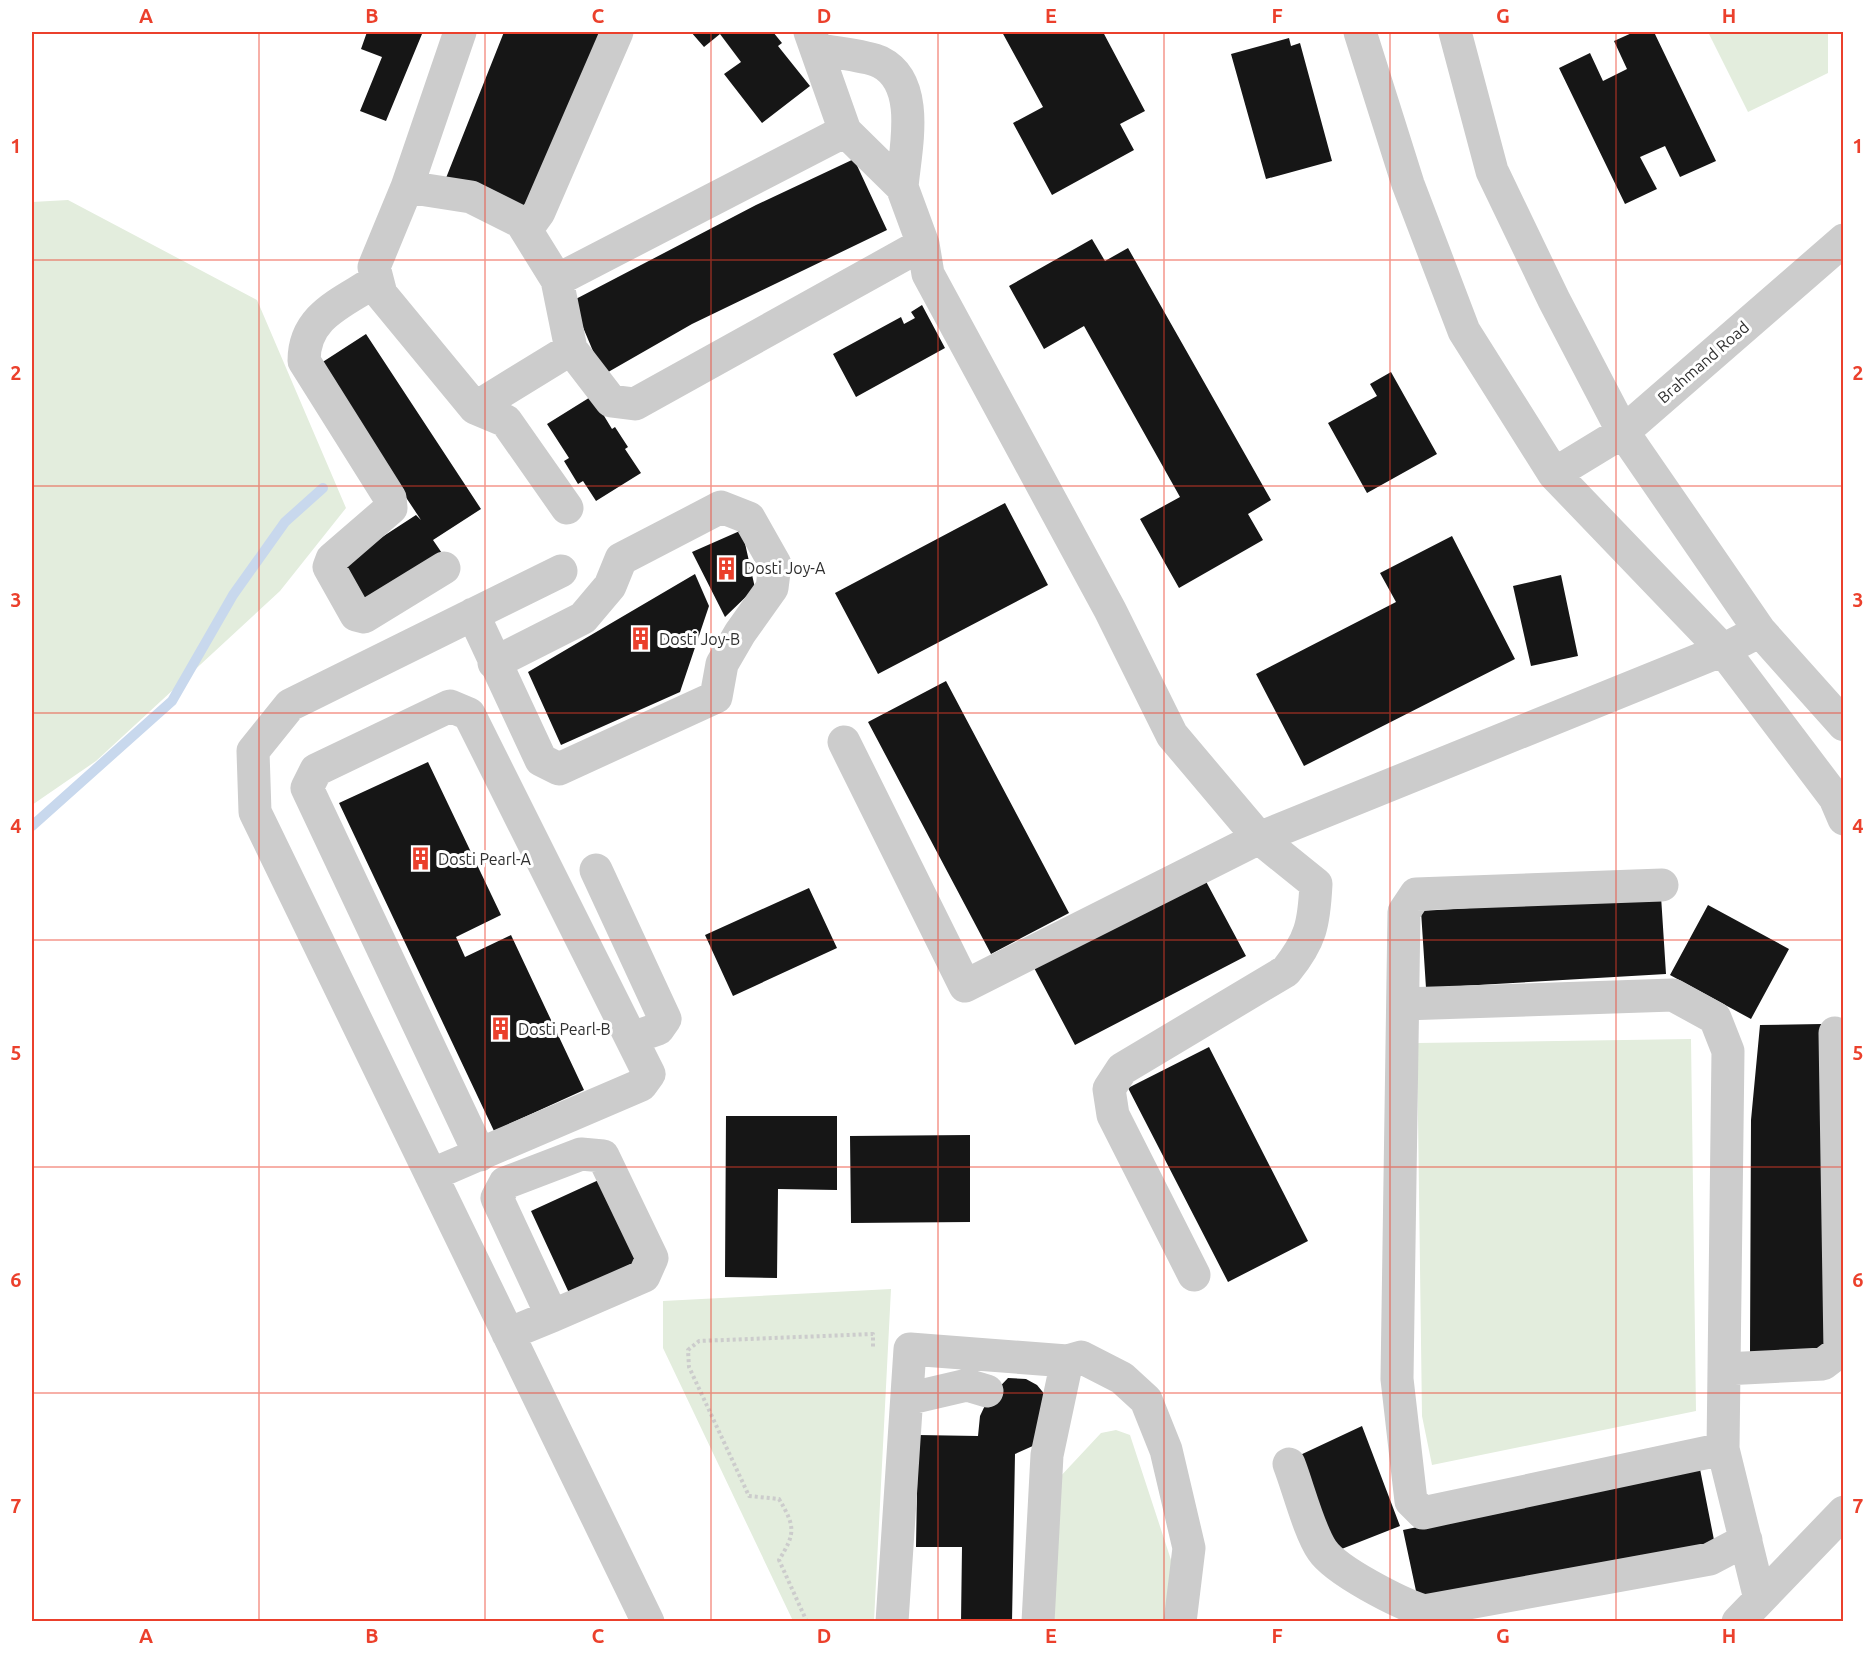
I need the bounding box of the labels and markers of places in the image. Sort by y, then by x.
building icon: Dosti Joy-A [713,555,739,581]
place label: Dosti Joy-A [744,559,826,577]
building icon: Dosti Joy-B [628,626,654,652]
place label: Dosti Joy-B [659,630,740,648]
building icon: Dosti Pearl-A [407,846,433,872]
place label: Dosti Pearl-A [438,850,532,868]
building icon: Dosti Pearl-B [487,1016,513,1042]
place label: Dosti Pearl-B [518,1020,611,1038]

